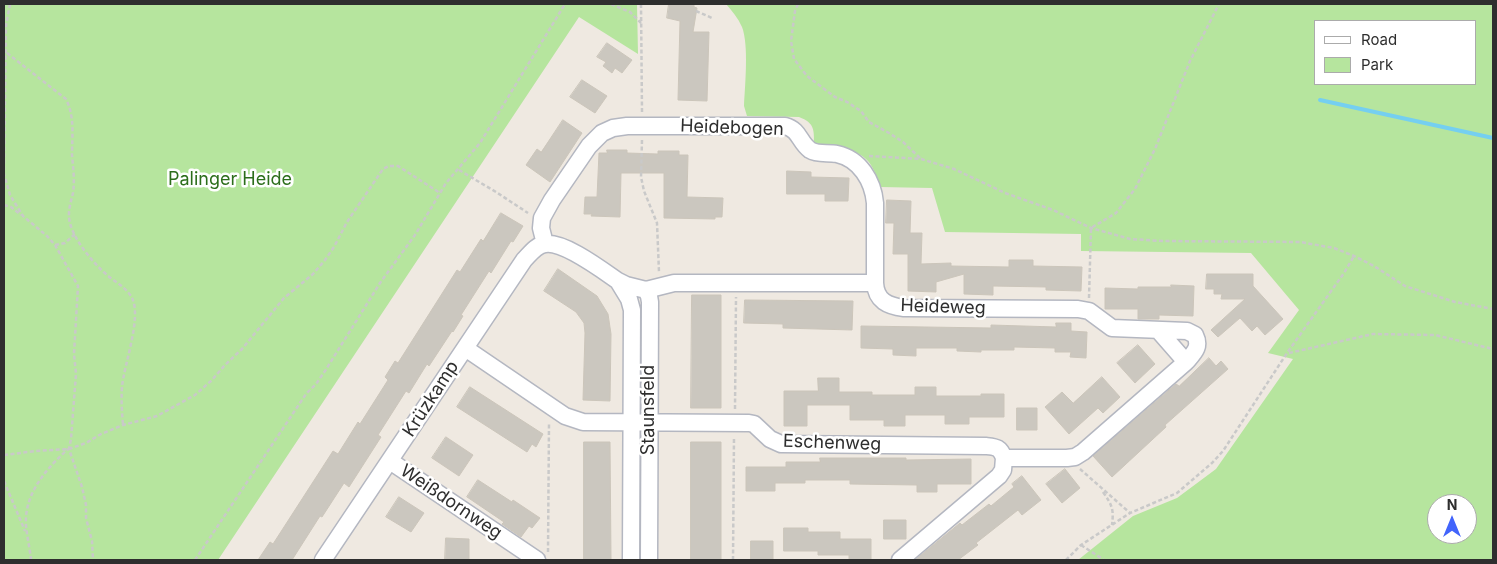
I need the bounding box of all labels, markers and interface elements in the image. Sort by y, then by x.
legend [1314,20,1477,85]
text: Road [1361,30,1397,49]
text: Park [1361,55,1393,74]
street label: Heidebogen [680,115,784,141]
park label: Palinger Heide [168,169,292,191]
street label: Heideweg [900,295,986,319]
street label: Krüzkamp [398,357,464,441]
street label: Staunsfeld [638,365,660,455]
street label: Eschenweg [782,430,882,456]
street label: Weißdornweg [396,460,506,544]
north arrow [1427,494,1477,544]
text: N [1447,496,1457,513]

